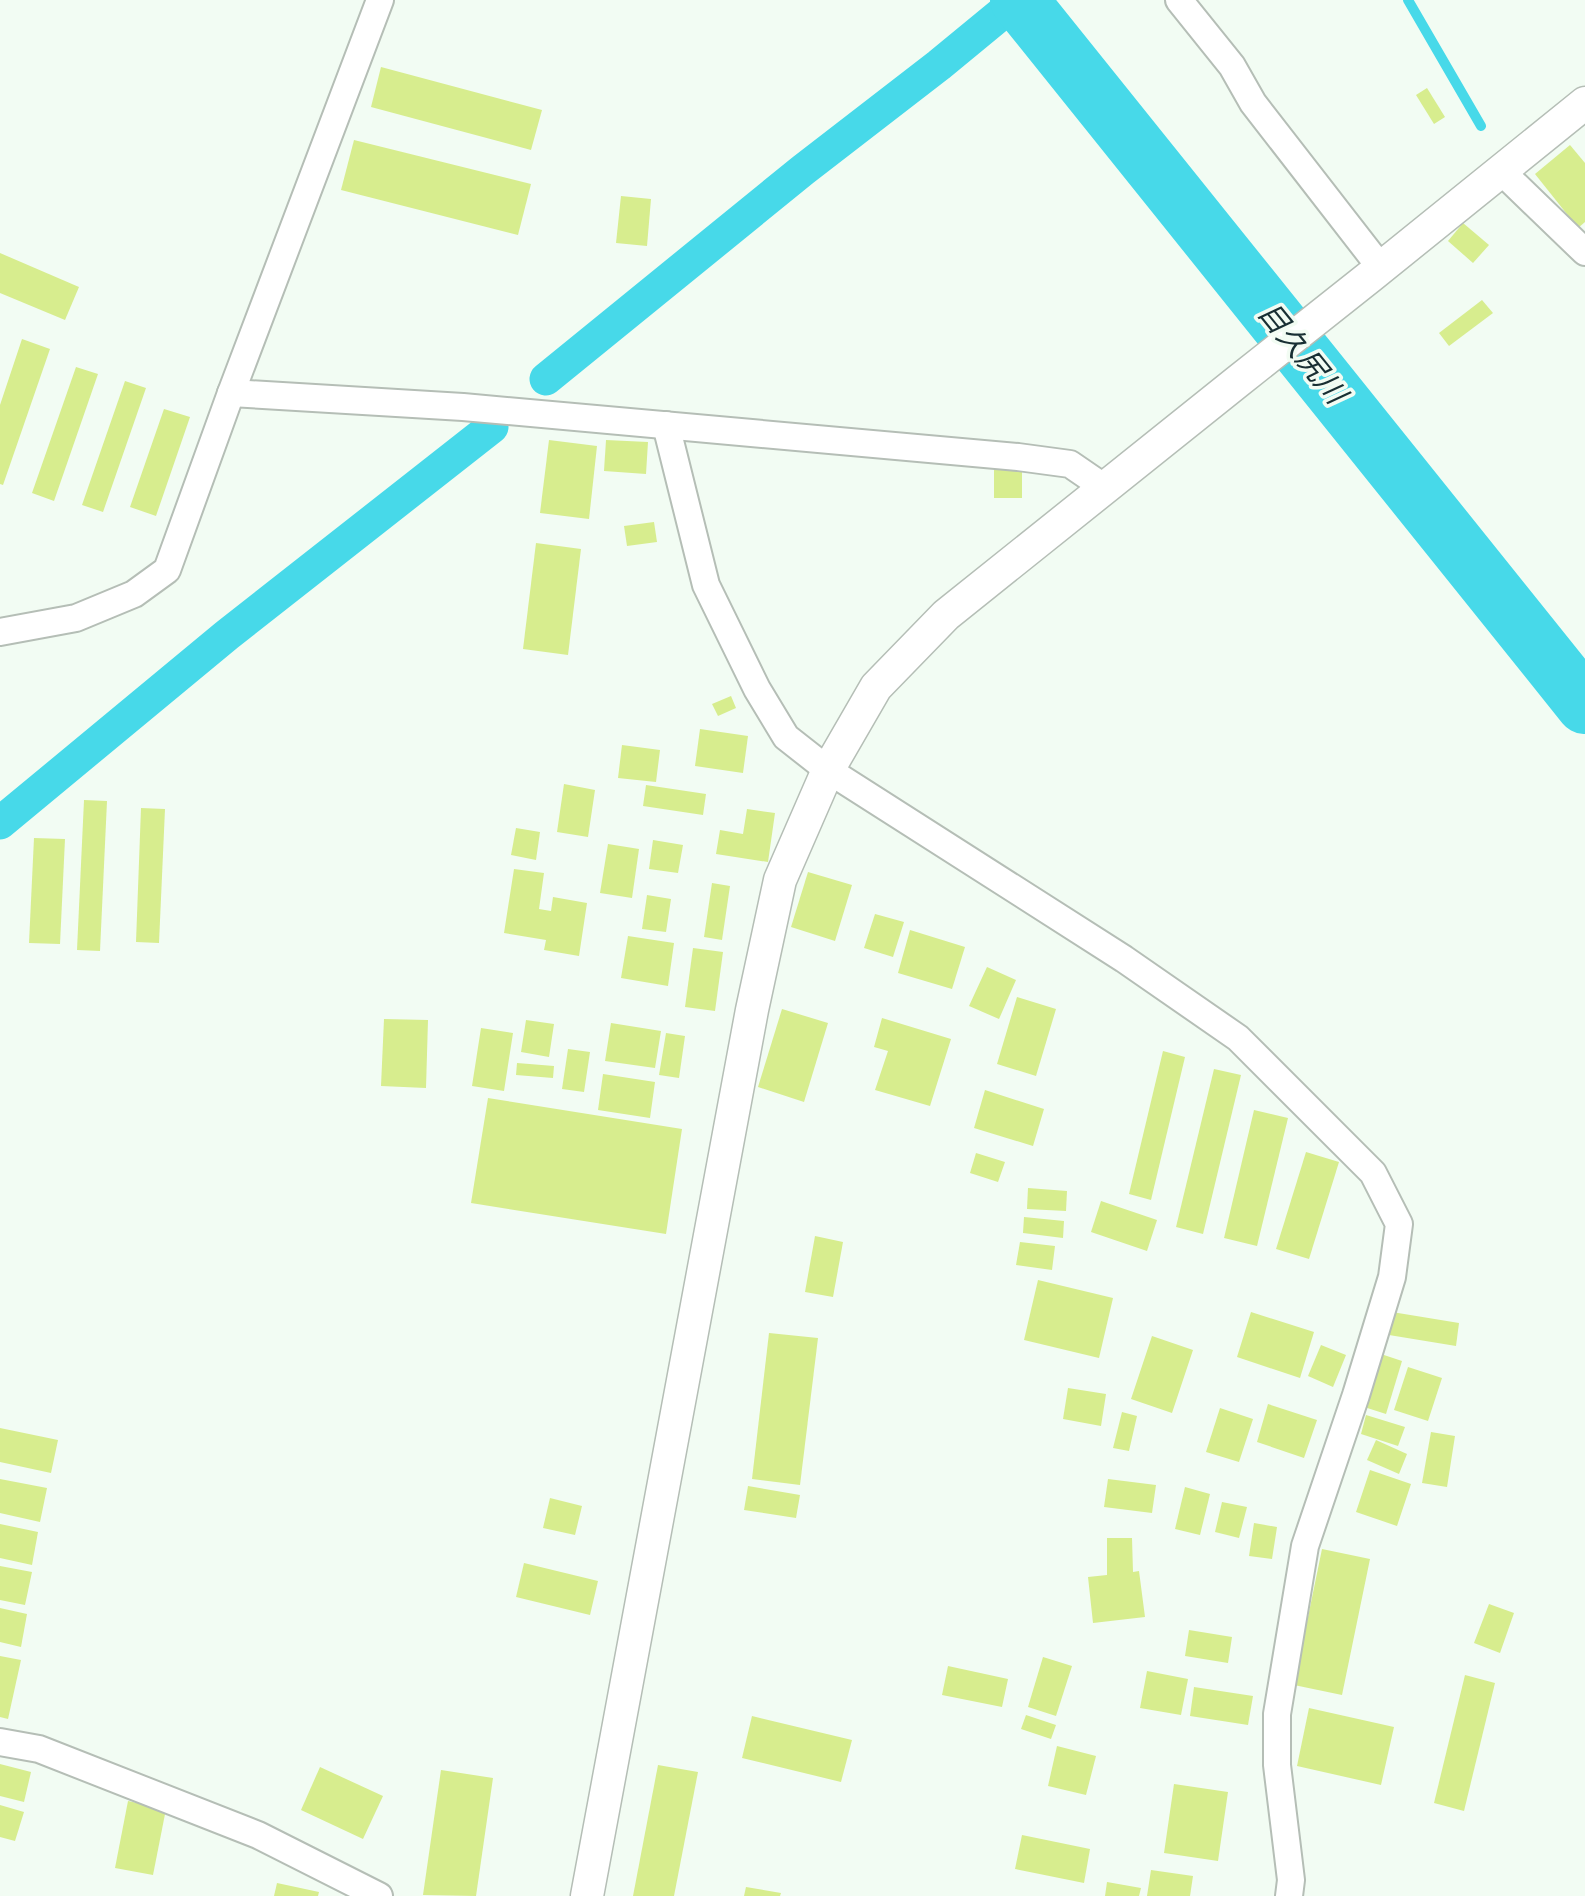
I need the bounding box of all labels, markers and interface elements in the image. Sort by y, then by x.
water label: 目久尻川 [1250,295,1356,413]

